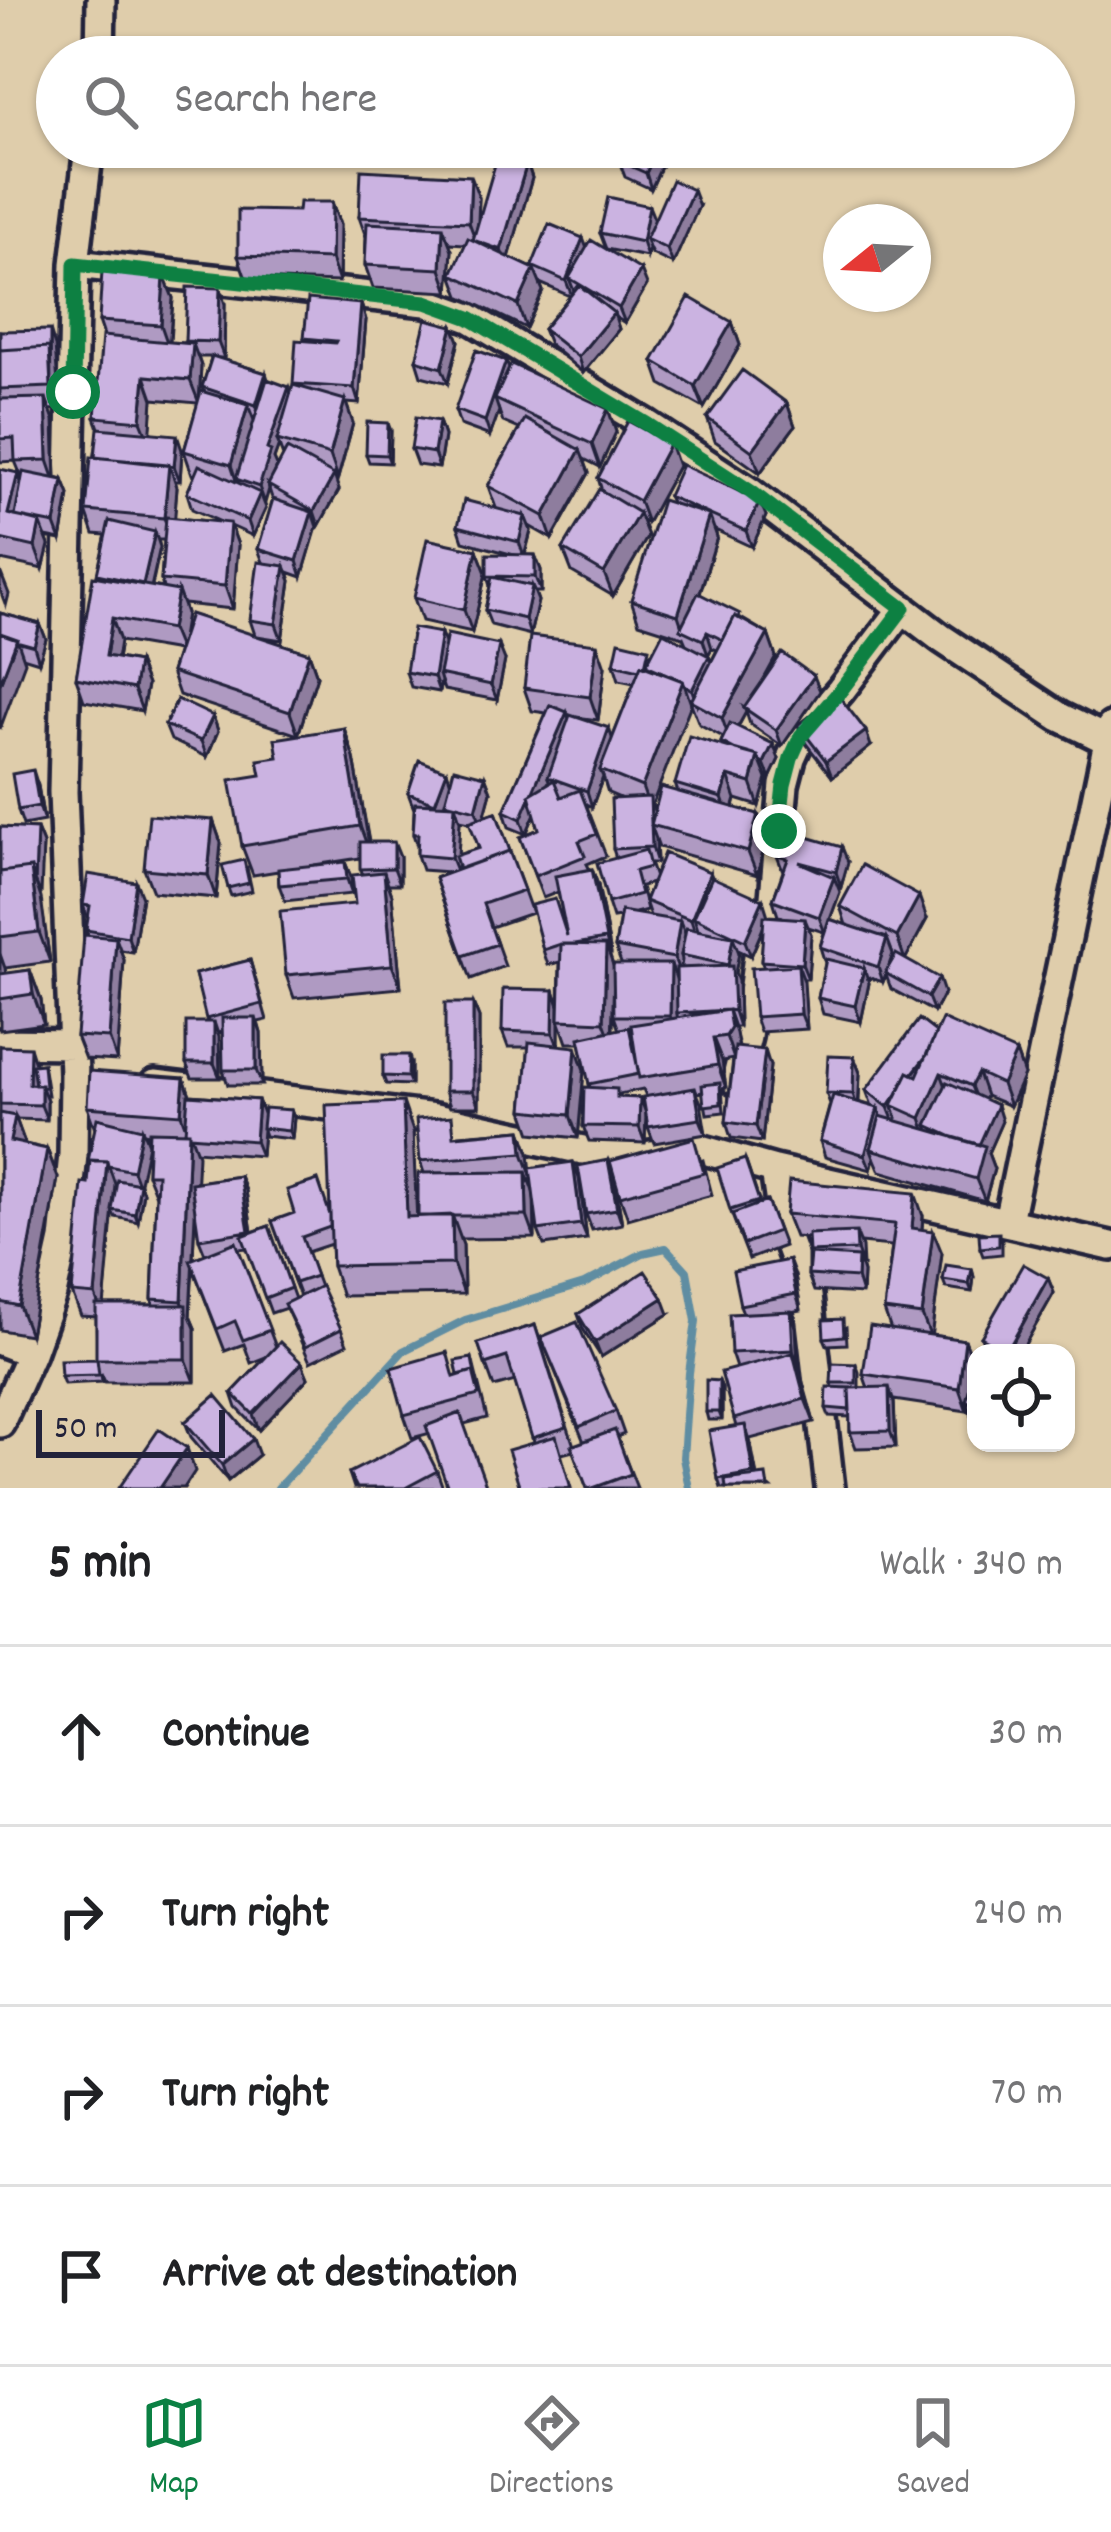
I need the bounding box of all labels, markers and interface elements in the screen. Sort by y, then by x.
search box [36,36,1075,168]
icon: search [78,69,144,135]
text: Search here [174,70,377,134]
north arrow [823,204,931,312]
route start [46,365,100,419]
route end [752,804,806,858]
map controls [967,1344,1075,1452]
button: locate [967,1344,1075,1452]
scale bar [36,1404,225,1457]
text: 50 m [54,1407,118,1454]
text: 5 min [48,1530,151,1602]
text: Walk · 340 m [880,1539,1063,1594]
icon: ahead [48,1703,114,1769]
text: Continue [162,1704,310,1768]
text: 30 m [989,1708,1063,1763]
icon: right [48,1883,114,1949]
text: Turn right [162,1884,329,1948]
text: 240 m [973,1888,1063,1943]
icon: right [48,2063,114,2129]
text: Turn right [162,2064,329,2128]
text: 70 m [991,2068,1063,2123]
icon: arrive [48,2243,114,2309]
text: Arrive at destination [162,2244,517,2308]
tab: Map [141,2390,207,2509]
tab: Directions [489,2390,614,2509]
tab: Saved [896,2390,970,2509]

